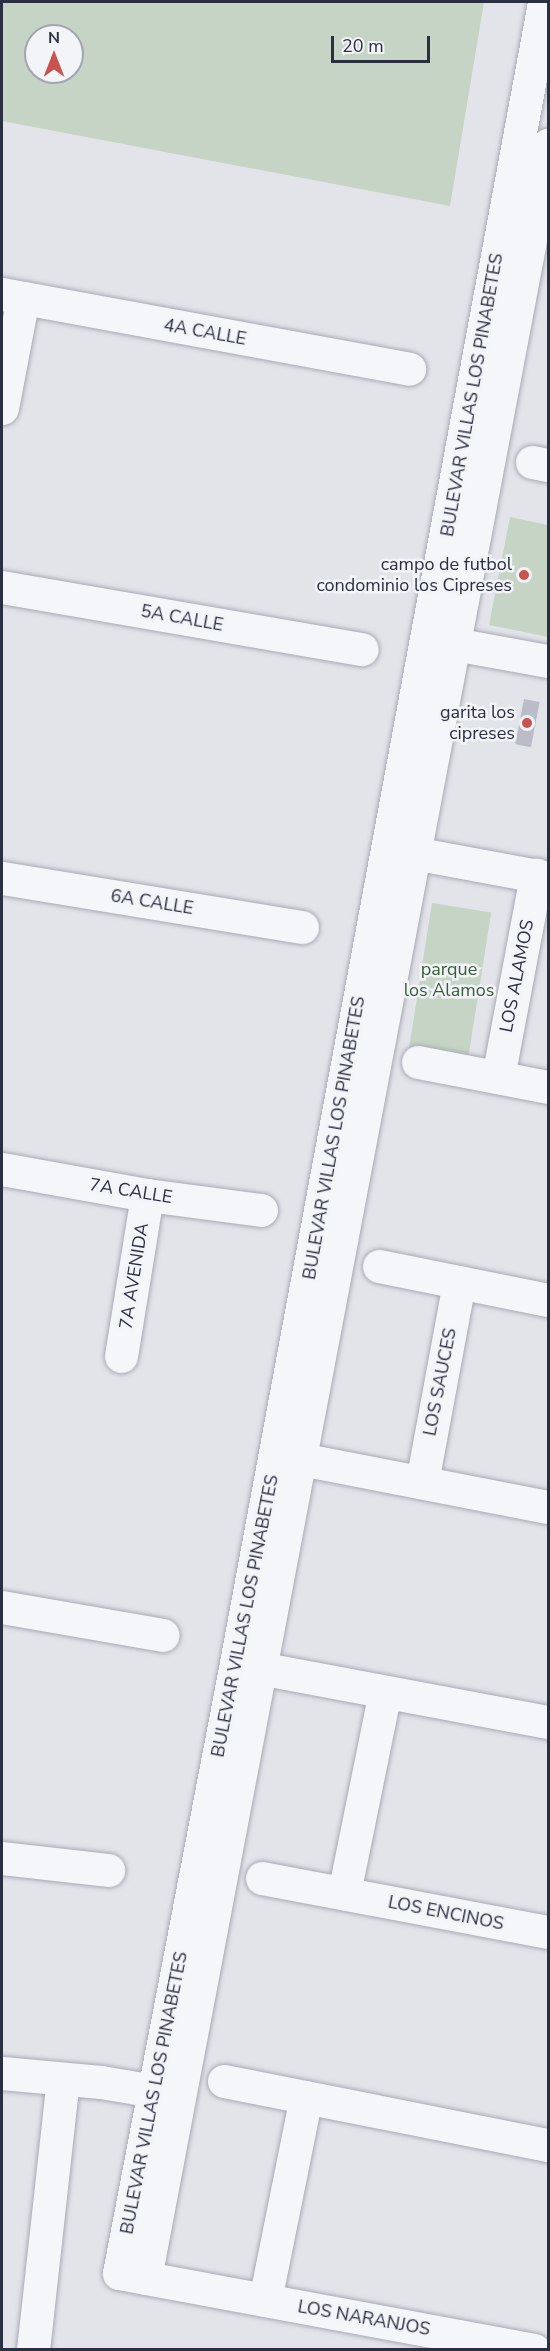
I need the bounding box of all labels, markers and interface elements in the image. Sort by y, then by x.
north arrow [24,24,84,84]
scale bar [334,24,433,62]
text: N [48,27,60,49]
text: 20 m [342,34,384,58]
street label: BULEVAR VILLAS LOS PINABETES [436,252,508,538]
street label: 4A CALLE [162,314,248,350]
place label: campo de futbol condominio los Cipreses [316,554,512,596]
marker: campo de futbol condominio los Cipreses [517,568,531,582]
street label: 5A CALLE [139,600,225,636]
place label: garita los cipreses [440,702,515,744]
marker: garita los cipreses [520,716,534,730]
street label: 6A CALLE [109,885,195,919]
street label: LOS ALAMOS [495,918,539,1034]
park label: parque los Alamos [404,959,494,1002]
street label: BULEVAR VILLAS LOS PINABETES [298,995,370,1281]
street label: 7A CALLE [88,1174,174,1208]
street label: 7A AVENIDA [115,1221,153,1331]
street label: LOS SAUCES [419,1326,461,1438]
street label: BULEVAR VILLAS LOS PINABETES [207,1473,283,1759]
street label: LOS ENCINOS [386,1891,506,1935]
street label: BULEVAR VILLAS LOS PINABETES [116,1950,192,2236]
street label: LOS NARANJOS [296,2296,432,2340]

